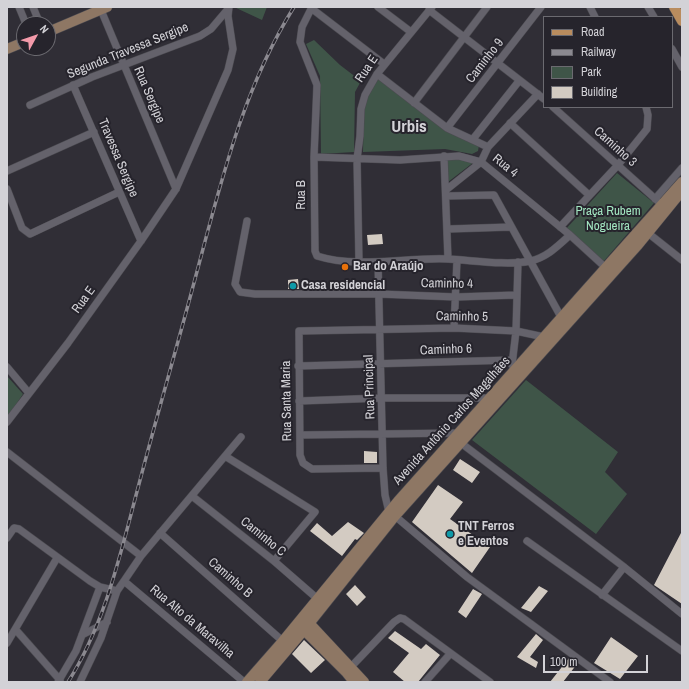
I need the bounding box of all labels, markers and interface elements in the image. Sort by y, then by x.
north arrow [16,16,56,56]
legend [543,16,673,108]
street label: Segunda Travessa Sergipe [65,20,191,82]
text: N [37,22,52,36]
text: Road [581,24,605,40]
street label: Caminho 9 [463,36,507,86]
text: Railway [581,44,616,60]
street label: Rua E [352,52,382,86]
street label: Rua Sergipe [130,64,168,126]
text: Park [581,64,601,80]
text: Building [581,84,617,100]
street label: Travessa Sergipe [94,116,142,200]
district label: Urbis [391,117,427,137]
street label: Caminho 3 [590,124,640,170]
street label: Rua 4 [489,151,521,181]
street label: Rua B [294,180,310,210]
park label: Praça Rubem Nogueira [575,204,641,235]
place label: Bar do Araújo [353,259,423,275]
marker: Bar do Araújo [340,262,350,272]
street label: Caminho 4 [421,276,473,292]
place label: Casa residencial [301,278,385,294]
marker: Casa residencial [288,281,298,291]
street label: Rua E [69,283,99,317]
street label: Caminho 5 [436,309,488,325]
street label: Caminho 6 [420,341,472,359]
street label: Rua Principal [361,354,379,420]
street label: Avenida Antônio Carlos Magalhães [390,354,514,488]
street label: Rua Santa Maria [278,361,296,441]
street label: Caminho C [237,514,289,560]
place label: TNT Ferros e Eventos [458,519,514,550]
marker: TNT Ferros e Eventos [445,529,455,539]
street label: Caminho B [205,555,255,601]
street label: Rua Alto da Maravilha [147,582,237,662]
scale bar [545,647,650,673]
text: 100 m [550,654,577,670]

